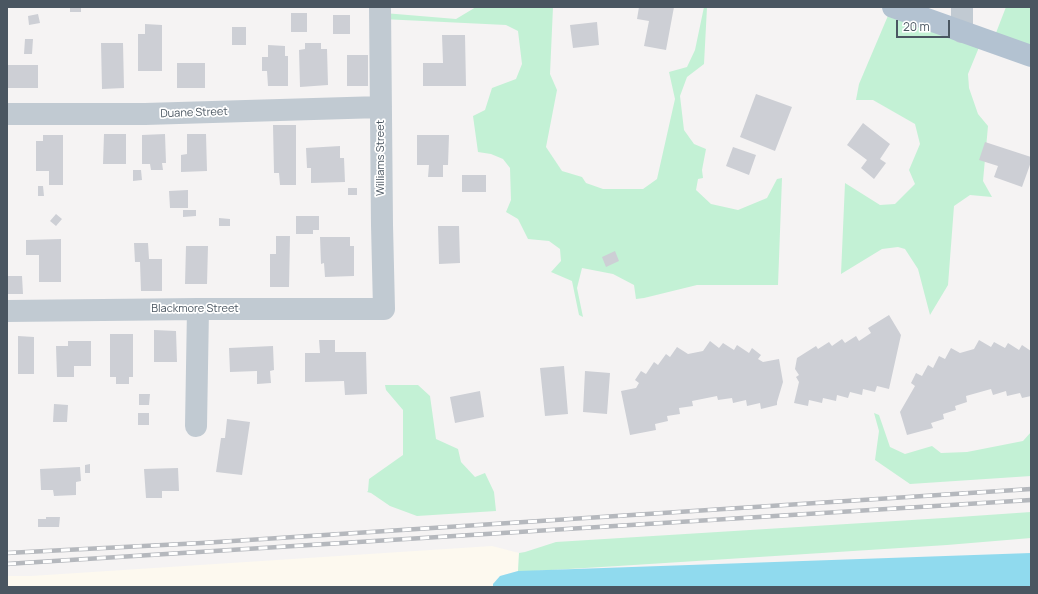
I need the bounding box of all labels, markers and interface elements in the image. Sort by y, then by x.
scale bar [898,12,952,38]
text: 20 m [903,18,930,35]
street label: Duane Street [160,105,228,121]
street label: Williams Street [374,120,388,196]
street label: Blackmore Street [151,302,239,316]

